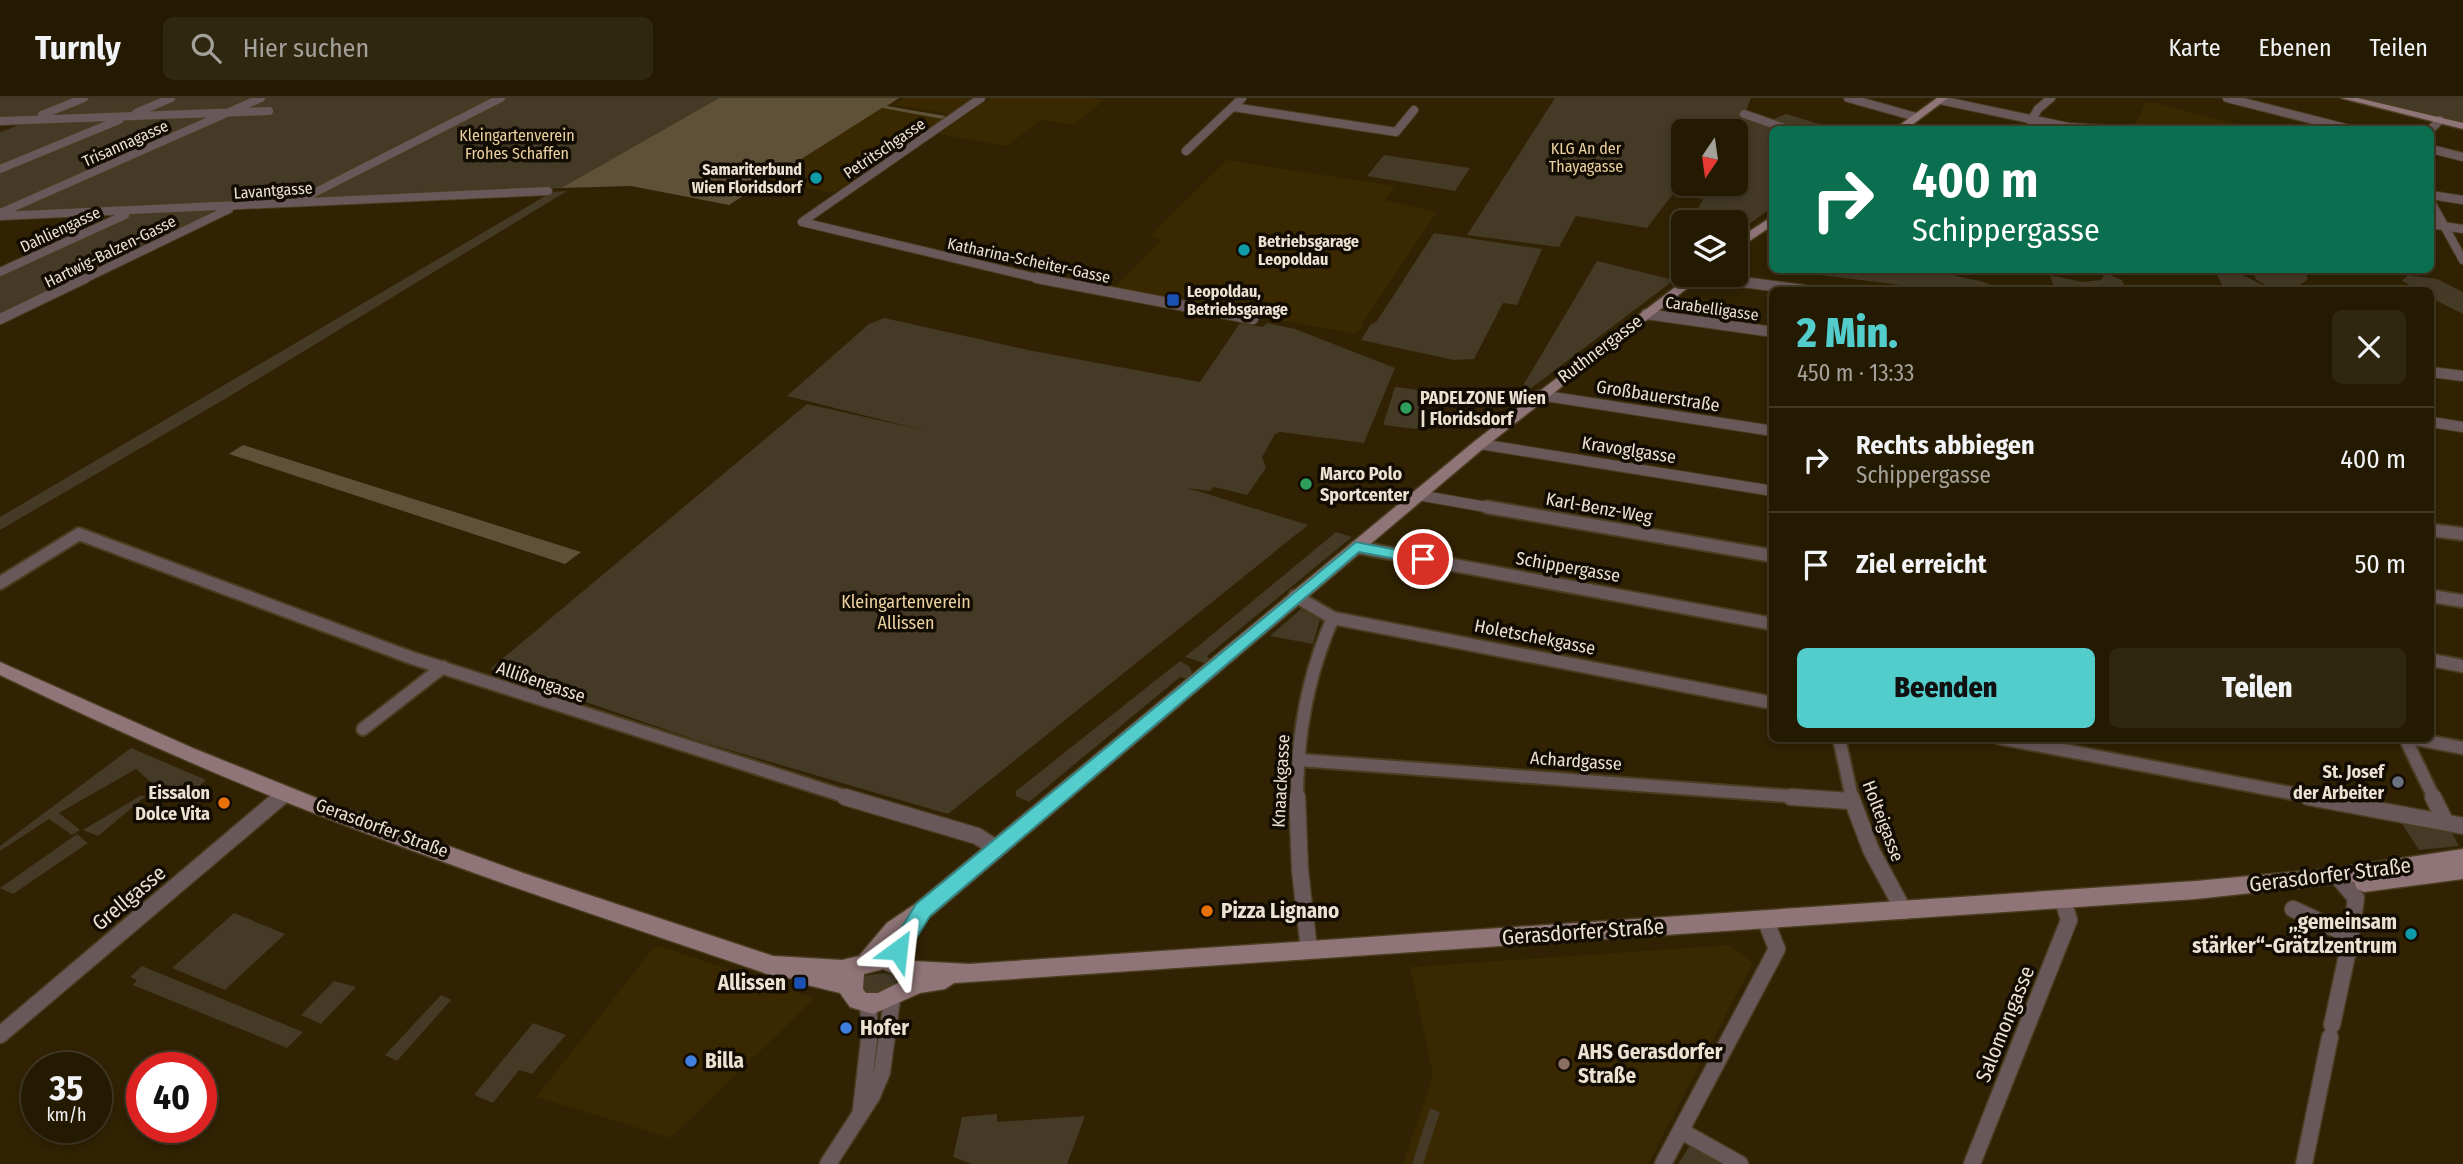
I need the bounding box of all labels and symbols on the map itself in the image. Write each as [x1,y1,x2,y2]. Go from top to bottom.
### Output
street label: Petritschgasse [840,114,929,183]
street label: Trisannagasse [79,116,171,171]
north arrow [1671,119,1748,196]
park label: Kleingartenverein Frohes Schaffen [459,126,575,163]
park label: KLG An der Thayagasse [1549,139,1623,176]
place label: Samariterbund Wien Floridsdorf [692,160,804,197]
marker: Samariterbund Wien Floridsdorf [808,170,824,186]
street label: Lavantgasse [233,178,313,203]
street label: Dahliengasse [17,203,103,256]
street label: Hartwig-Balzen-Gasse [41,211,179,291]
place label: Betriebsgarage Leopoldau [1258,232,1359,269]
street label: Katharina-Scheiter-Gasse [946,234,1112,287]
marker: Betriebsgarage Leopoldau [1236,242,1252,258]
place label: Leopoldau, Betriebsgarage [1187,282,1288,319]
marker: Leopoldau, Betriebsgarage [1165,292,1181,308]
street label: Carabelligasse [1664,293,1760,324]
street label: Ruthnergasse [1553,310,1647,388]
street label: Großbauerstraße [1595,375,1721,417]
place label: PADELZONE Wien | Floridsdorf [1420,387,1546,430]
marker: PADELZONE Wien | Floridsdorf [1398,400,1414,416]
street label: Kravoglgasse [1580,432,1678,468]
place label: Marco Polo Sportcenter [1320,463,1410,506]
marker: Marco Polo Sportcenter [1298,476,1314,492]
street label: Karl-Benz-Weg [1544,488,1655,528]
pin [1393,529,1453,589]
street label: Schippergasse [1514,547,1622,587]
park label: Kleingartenverein Allissen [841,591,971,634]
street label: Holetschekgasse [1473,614,1597,660]
street label: Allißengasse [494,657,588,707]
street label: Knaackgasse [1268,734,1294,828]
street label: Achardgasse [1529,747,1623,775]
place label: St. Josef der Arbeiter [2293,761,2386,804]
marker: St. Josef der Arbeiter [2390,774,2406,790]
street label: Holteigasse [1857,777,1909,865]
place label: Eissalon Dolce Vita [135,782,210,825]
street label: Gerasdorfer Straße [313,794,451,862]
marker: Eissalon Dolce Vita [216,795,232,811]
street label: Gerasdorfer Straße [2248,852,2412,898]
street label: Grellgasse [87,860,171,936]
place label: Pizza Lignano [1221,898,1339,924]
marker: Pizza Lignano [1199,903,1215,919]
place label: „gemeinsam stärker“-Grätzlzentrum [2192,909,2397,959]
position arrow [861,913,935,987]
street label: Gerasdorfer Straße [1501,913,1665,951]
marker: „gemeinsam stärker“-Grätzlzentrum [2403,926,2419,942]
street label: Salomongasse [1970,962,2040,1086]
place label: Allissen [717,970,786,996]
marker: Allissen [792,975,808,991]
place label: Hofer [860,1015,909,1041]
marker: Hofer [838,1020,854,1036]
place label: AHS Gerasdorfer Straße [1577,1039,1723,1089]
place label: Billa [705,1048,744,1074]
speed limit sign: 40 [126,1052,217,1143]
marker: Billa [683,1053,699,1069]
marker: AHS Gerasdorfer Straße [1556,1056,1572,1072]

